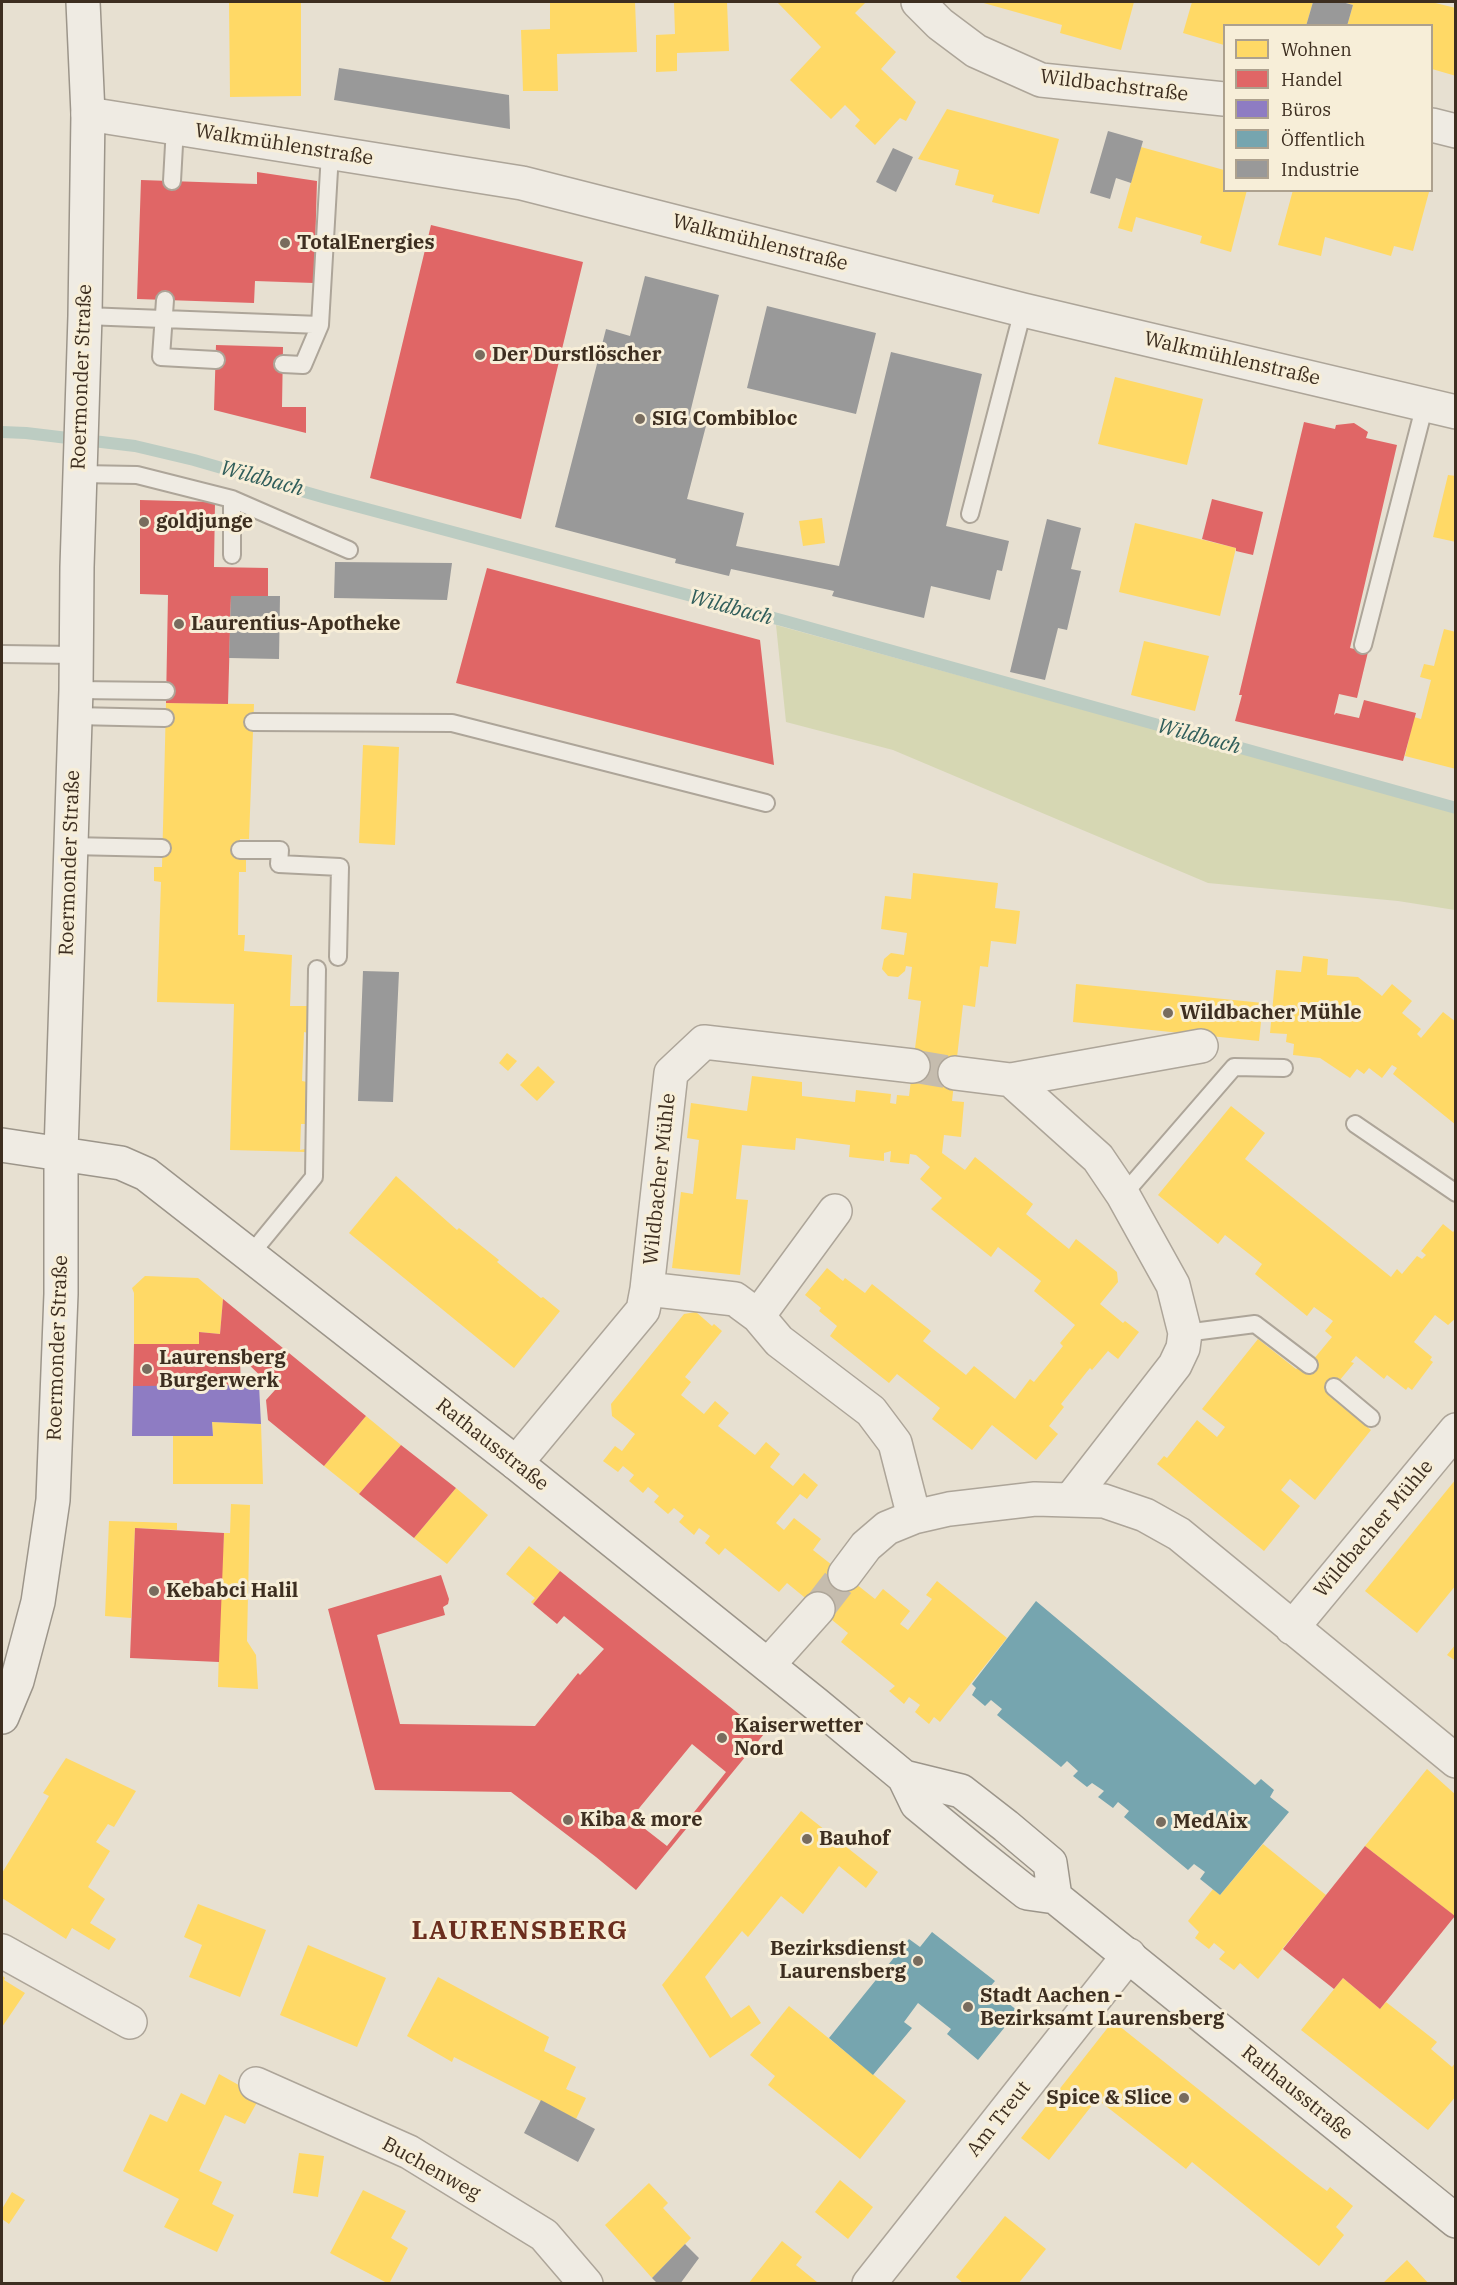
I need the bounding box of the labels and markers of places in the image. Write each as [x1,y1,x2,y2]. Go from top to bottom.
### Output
place label: TotalEnergies [297,231,435,255]
marker: TotalEnergies [278,236,292,250]
place label: Der Durstlöscher [492,343,662,367]
marker: Der Durstlöscher [473,348,487,362]
place label: SIG Combibloc [652,407,797,431]
marker: SIG Combibloc [633,412,647,426]
place label: goldjunge [156,510,253,534]
marker: goldjunge [137,515,151,529]
place label: Laurentius-Apotheke [191,612,400,636]
marker: Laurentius-Apotheke [172,617,186,631]
place label: Wildbacher Mühle [1180,1001,1361,1025]
marker: Wildbacher Mühle [1161,1006,1175,1020]
place label: Laurensberg Burgerwerk [159,1346,286,1393]
marker: Laurensberg Burgerwerk [140,1362,154,1376]
place label: Kebabci Halil [166,1579,298,1603]
marker: Kebabci Halil [147,1584,161,1598]
place label: Kaiserwetter Nord [734,1714,863,1761]
marker: Kaiserwetter Nord [715,1731,729,1745]
place label: Kiba & more [580,1808,703,1832]
place label: MedAix [1173,1810,1248,1834]
marker: Kiba & more [561,1813,575,1827]
marker: MedAix [1154,1815,1168,1829]
place label: Bauhof [819,1827,890,1851]
marker: Bauhof [800,1832,814,1846]
place label: Bezirksdienst Laurensberg [770,1937,906,1984]
marker: Bezirksdienst Laurensberg [911,1954,925,1968]
place label: Stadt Aachen - Bezirksamt Laurensberg [980,1984,1224,2031]
marker: Stadt Aachen - Bezirksamt Laurensberg [961,2000,975,2014]
place label: Spice & Slice [1046,2086,1172,2110]
marker: Spice & Slice [1177,2091,1191,2105]

